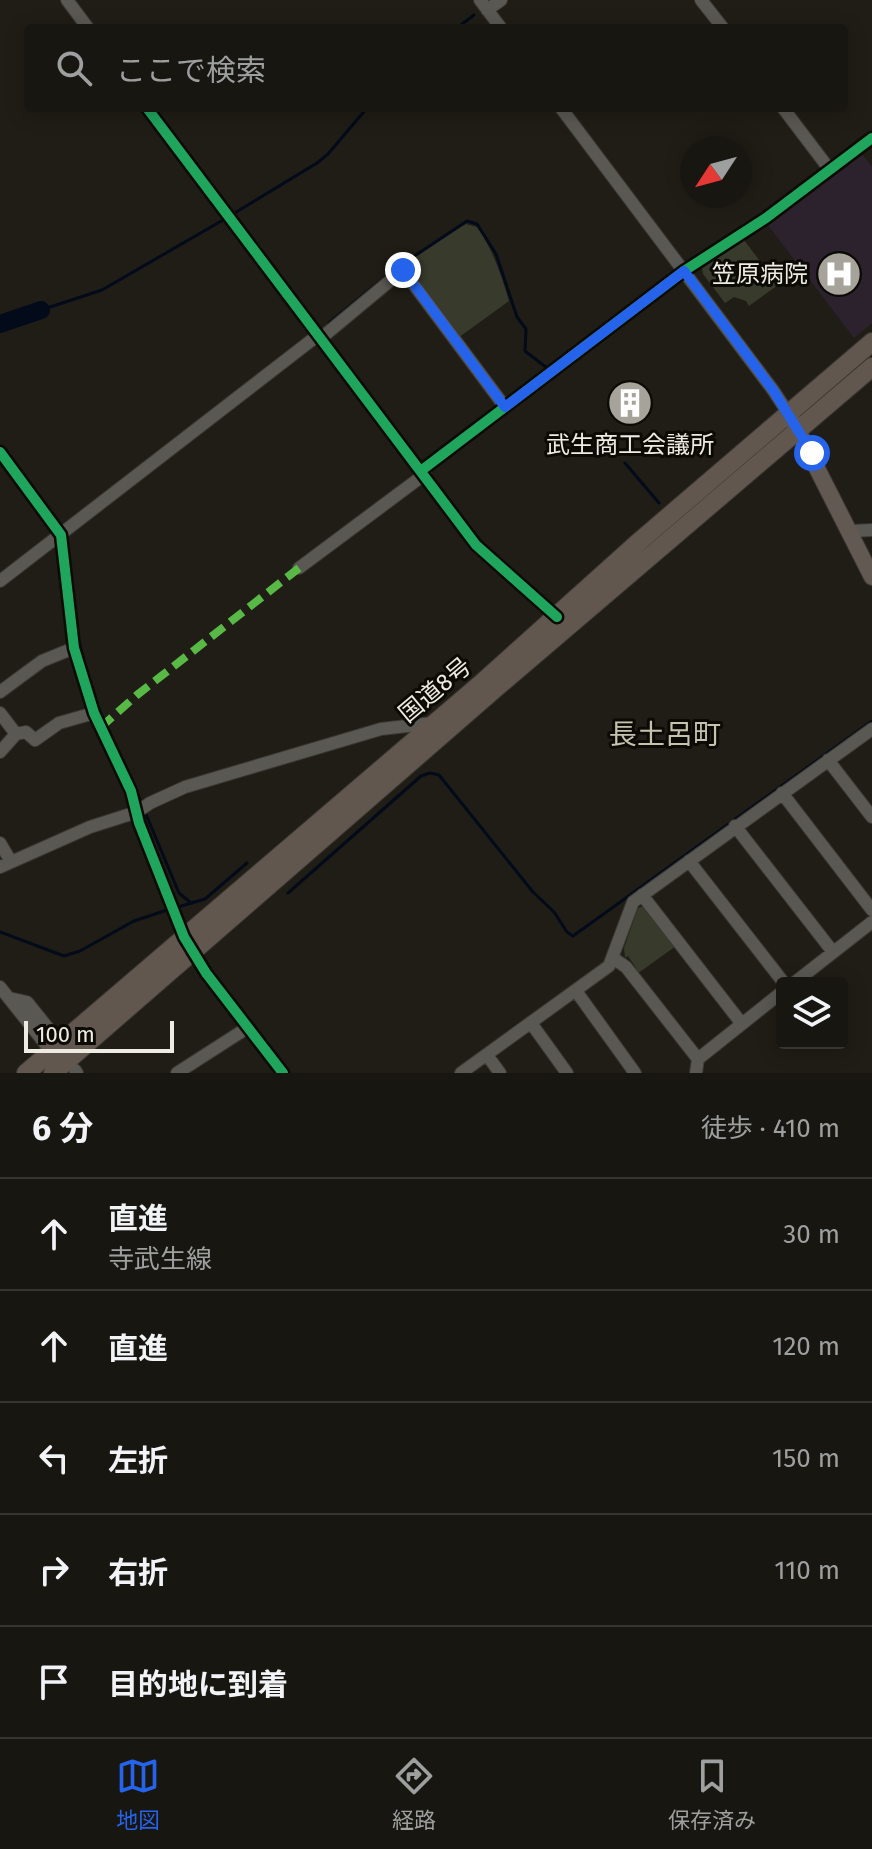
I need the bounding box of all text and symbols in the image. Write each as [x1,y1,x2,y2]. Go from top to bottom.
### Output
search box [24,24,848,112]
icon: search [52,46,96,90]
text: ここで検索 [116,53,266,89]
north arrow [680,136,752,208]
hospital icon: 笠原病院 [815,250,863,298]
route end [385,252,421,288]
place label: 笠原病院 [712,260,808,288]
building icon: 武生商工会議所 [606,379,654,427]
place label: 武生商工会議所 [546,431,714,459]
route start [794,435,830,471]
street label: 国道8号 [393,652,477,728]
district label: 長土呂町 [609,718,721,751]
map controls [776,977,848,1049]
button: layers [776,977,848,1049]
scale bar [24,1017,174,1053]
text: 100 m [36,1021,95,1048]
text: 6 分 [32,1108,93,1149]
text: 徒歩 · 410 m [701,1113,840,1144]
text: 直進 [108,1201,168,1237]
icon: ahead [32,1212,76,1256]
text: 30 m [783,1219,840,1250]
text: 寺武生線 [108,1244,212,1275]
icon: ahead [32,1324,76,1368]
text: 直進 [108,1331,168,1367]
text: 120 m [772,1331,840,1362]
icon: left [32,1436,76,1480]
text: 左折 [108,1443,168,1479]
text: 150 m [772,1443,840,1474]
icon: right [32,1548,76,1592]
text: 右折 [108,1555,168,1591]
text: 110 m [774,1555,840,1586]
icon: arrive [32,1660,76,1704]
text: 目的地に到着 [108,1667,288,1703]
tab: 地図 [116,1754,160,1834]
tab: 経路 [392,1754,436,1834]
tab: 保存済み [668,1754,756,1834]

